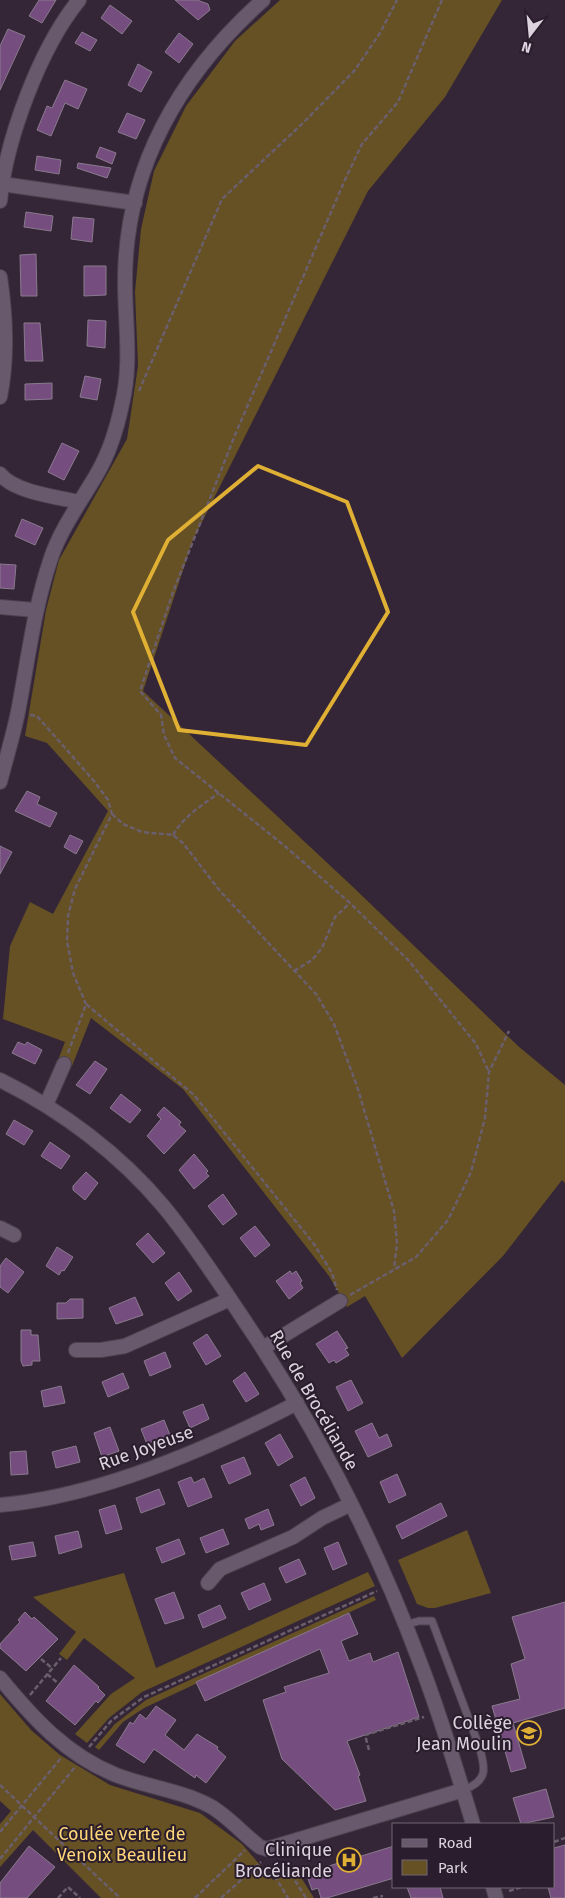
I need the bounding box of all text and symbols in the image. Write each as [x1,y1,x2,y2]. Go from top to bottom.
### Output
north arrow [505,10,555,60]
text: N [520,38,533,56]
street label: Rue de Brocéliande [265,1326,363,1474]
street label: Rue Joyeuse [96,1421,196,1475]
place label: Collège Jean Moulin [416,1712,512,1755]
school or university icon: Collège Jean Moulin [516,1720,542,1746]
park label: Coulée verte de Venoix Beaulieu [57,1823,187,1866]
legend [392,1823,555,1888]
text: Road [438,1834,473,1852]
place label: Clinique Brocéliande [235,1839,332,1882]
hospital icon: Clinique Brocéliande [336,1847,362,1873]
text: Park [438,1859,468,1877]

